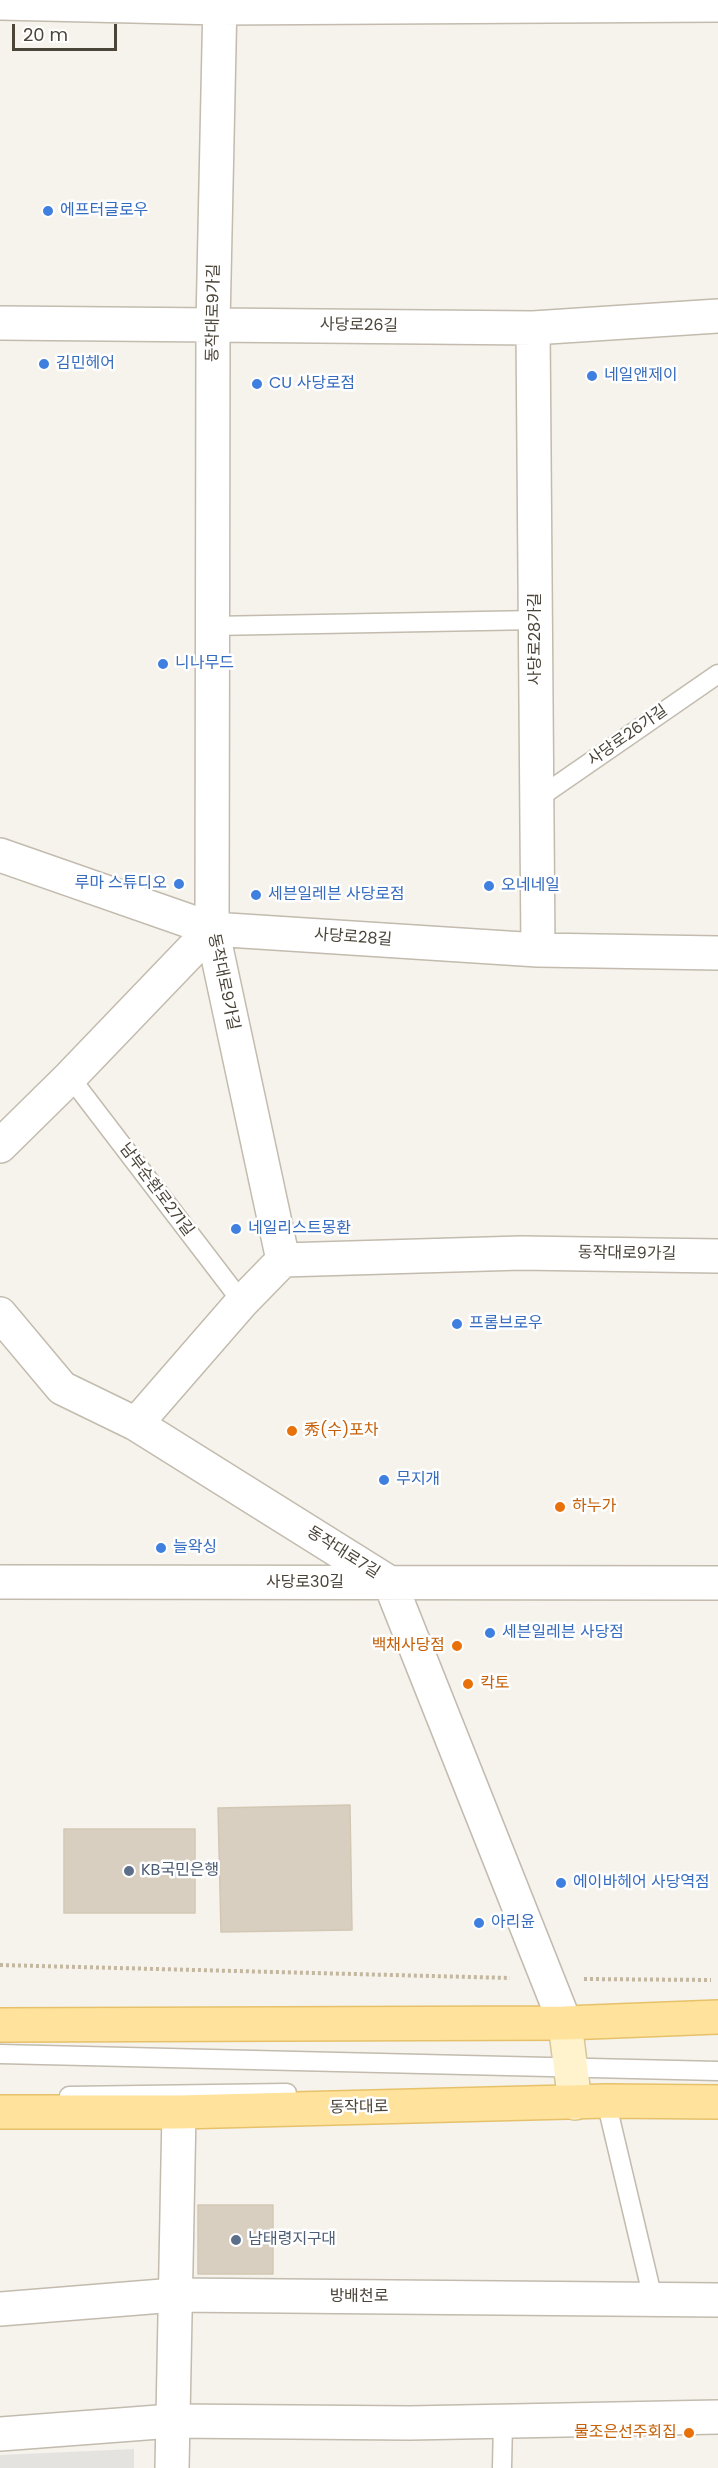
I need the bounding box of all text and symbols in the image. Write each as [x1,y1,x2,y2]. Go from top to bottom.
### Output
scale bar [15,12,120,50]
text: 20 m [23,22,68,47]
place label: 에프터글로우 [60,201,148,221]
marker: 에프터글로우 [41,204,55,218]
street label: 동작대로9가길 [204,264,224,362]
street label: 사당로26길 [320,316,398,336]
place label: 김민헤어 [56,354,115,374]
marker: 김민헤어 [37,357,51,371]
place label: 네일앤제이 [604,366,678,386]
marker: 네일앤제이 [585,369,599,383]
place label: CU 사당로점 [269,374,355,394]
marker: CU 사당로점 [250,377,264,391]
street label: 사당로28가길 [526,593,546,685]
place label: 니나무드 [175,654,234,674]
marker: 니나무드 [156,657,170,671]
street label: 사당로26가길 [584,701,672,771]
place label: 루마 스튜디오 [74,874,167,894]
place label: 오네네일 [501,876,560,896]
marker: 루마 스튜디오 [172,877,186,891]
marker: 오네네일 [482,879,496,893]
place label: 세븐일레븐 사당로점 [268,885,405,905]
marker: 세븐일레븐 사당로점 [249,888,263,902]
street label: 사당로28길 [313,926,393,950]
street label: 동작대로9가길 [203,932,243,1032]
street label: 남부순환로271길 [115,1140,197,1240]
place label: 네일리스트몽환 [248,1219,351,1239]
marker: 네일리스트몽환 [229,1222,243,1236]
street label: 동작대로9가길 [578,1244,676,1264]
place label: 프롬브로우 [469,1314,543,1334]
marker: 프롬브로우 [450,1317,464,1331]
place label: 秀(수)포차 [304,1421,379,1441]
marker: 秀(수)포차 [285,1424,299,1438]
place label: 무지개 [396,1470,440,1490]
marker: 무지개 [377,1473,391,1487]
place label: 하누가 [572,1497,616,1517]
marker: 하누가 [553,1500,567,1514]
street label: 동작대로7길 [303,1523,383,1583]
place label: 늘왁싱 [173,1538,217,1558]
marker: 늘왁싱 [154,1541,168,1555]
street label: 사당로30길 [266,1573,344,1593]
place label: 세븐일레븐 사당점 [502,1623,624,1643]
marker: 세븐일레븐 사당점 [483,1626,497,1640]
place label: 백채사당점 [371,1636,445,1656]
marker: 백채사당점 [450,1639,464,1653]
place label: 칵토 [480,1674,509,1694]
marker: 칵토 [461,1677,475,1691]
place label: KB국민은행 [141,1861,219,1881]
marker: KB국민은행 [122,1864,136,1878]
place label: 에이바헤어 사당역점 [573,1873,710,1893]
marker: 에이바헤어 사당역점 [554,1876,568,1890]
place label: 아리윤 [491,1913,535,1933]
marker: 아리윤 [472,1916,486,1930]
street label: 동작대로 [329,2098,389,2118]
place label: 남태령지구대 [248,2230,336,2250]
marker: 남태령지구대 [229,2233,243,2247]
street label: 방배천로 [330,2287,388,2307]
place label: 물조은선주회집 [574,2423,677,2443]
marker: 물조은선주회집 [682,2426,696,2440]

